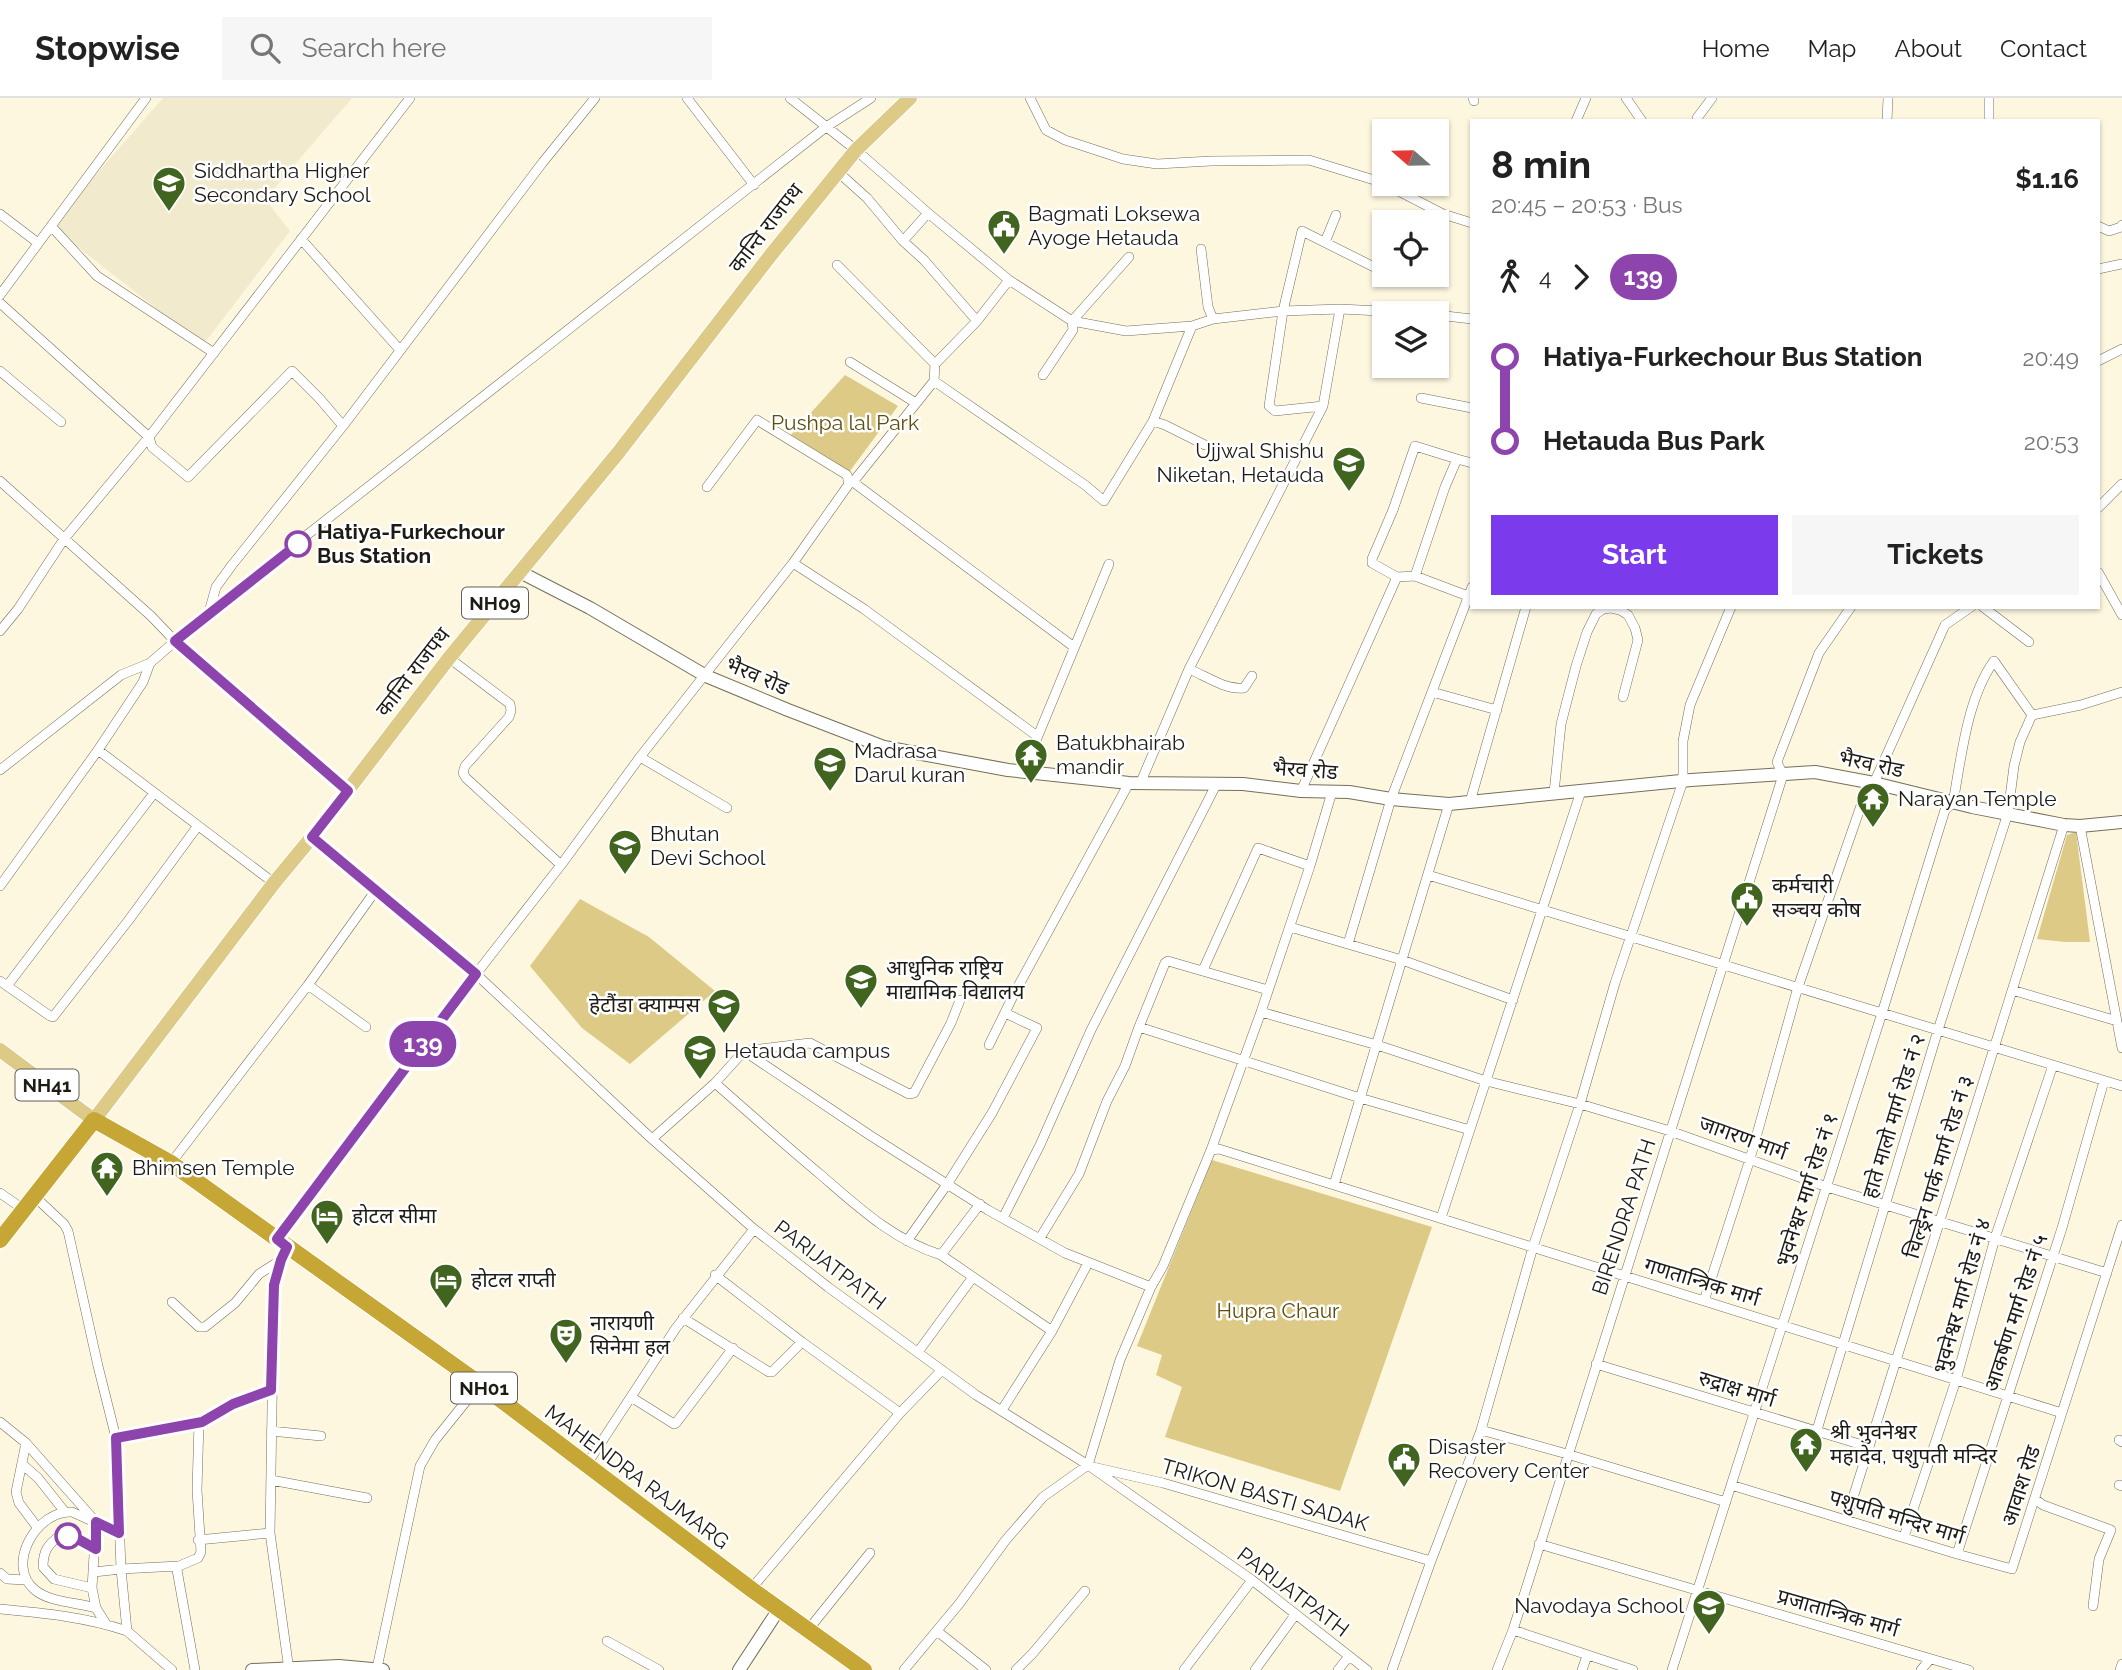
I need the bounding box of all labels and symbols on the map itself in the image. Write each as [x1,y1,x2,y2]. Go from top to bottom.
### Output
north arrow [1372,119,1449,196]
place label: Siddhartha Higher Secondary School [194,158,371,207]
school or university icon: Siddhartha Higher Secondary School [150,164,188,213]
street label: कान्ति राजपथ [723,178,808,277]
place label: Bagmati Loksewa Ayoge Hetauda [1028,201,1200,250]
public building icon: Bagmati Loksewa Ayoge Hetauda [985,207,1023,256]
park label: Pushpa lal Park [771,410,919,435]
place label: Ujjwal Shishu Niketan, Hetauda [1157,438,1324,487]
school or university icon: Ujjwal Shishu Niketan, Hetauda [1330,444,1368,493]
place label: Hatiya-Furkechour Bus Station [317,519,505,568]
marker: Hatiya-Furkechour Bus Station [285,531,311,557]
road number: NH09 [462,588,528,618]
street label: कान्ति राजपथ [370,622,455,721]
street label: भैरव रोड [722,651,793,700]
place label: Batukbhairab mandir [1056,730,1185,779]
temple icon: Batukbhairab mandir [1012,736,1050,785]
place label: Madrasa Darul kuran [854,738,965,787]
school or university icon: Madrasa Darul kuran [811,744,849,793]
street label: भैरव रोड [1836,744,1907,783]
street label: भैरव रोड [1271,755,1339,784]
temple icon: Narayan Temple [1854,780,1892,829]
place label: Narayan Temple [1898,786,2057,811]
place label: Bhutan Devi School [650,821,766,870]
school or university icon: Bhutan Devi School [606,827,644,876]
place label: कर्मचारी सञ्चय कोष [1772,873,1862,922]
public building icon: कर्मचारी सञ्चय कोष [1728,879,1766,928]
place label: आधुनिक राष्ट्रिय माद्यामिक विद्यालय [886,955,1025,1004]
school or university icon: आधुनिक राष्ट्रिय माद्यामिक विद्यालय [842,961,880,1010]
school or university icon: हेटौंडा क्याम्पस [705,986,743,1035]
place label: हेटौंडा क्याम्पस [589,992,701,1017]
line badge: 139 [383,1021,463,1067]
street label: हाते मालो मार्ग रोड नं २ [1857,1031,1930,1201]
school or university icon: Hetauda campus [681,1032,719,1081]
place label: Hetauda campus [724,1038,890,1063]
road number: NH41 [16,1070,78,1100]
street label: चिल्ड्रेन पार्क मार्ग रोड नं ३ [1899,1072,1978,1261]
street label: जागरण मार्ग [1696,1110,1792,1165]
street label: भुवनेश्वर मार्ग रोड नं १ [1770,1110,1844,1270]
street label: BIRENDRA PATH [1587,1136,1661,1298]
temple icon: Bhimsen Temple [88,1149,126,1198]
place label: Bhimsen Temple [132,1155,295,1180]
hotel icon: होटल सीमा [308,1197,346,1246]
place label: होटल सीमा [352,1203,437,1228]
street label: PARIJATPATH [769,1214,891,1315]
street label: भुवनेश्वर मार्ग रोड नं ४ [1927,1215,1997,1377]
street label: आकर्षण मार्ग रोड नं ५ [1978,1231,2053,1395]
street label: गणतान्त्रिक मार्ग [1641,1252,1764,1311]
hotel icon: होटल राप्ती [427,1261,465,1310]
place label: होटल राप्ती [471,1267,556,1292]
park label: Hupra Chaur [1217,1298,1340,1323]
place label: नारायणी सिनेमा हल [590,1310,671,1359]
theatre icon: नारायणी सिनेमा हल [547,1316,585,1365]
street label: रुद्राक्ष मार्ग [1696,1365,1780,1412]
road number: NH01 [451,1372,517,1404]
street label: MAHENDRA RAJMARG [540,1399,734,1554]
place label: श्री भुवनेश्वर महादेव, पशुपती मन्दिर [1830,1419,1998,1469]
temple icon: श्री भुवनेश्वर महादेव, पशुपती मन्दिर [1787,1425,1825,1474]
place label: Disaster Recovery Center [1428,1434,1590,1483]
public building icon: Disaster Recovery Center [1385,1440,1423,1489]
street label: आवाश रोड [1996,1442,2046,1529]
street label: TRIKON BASTI SADAK [1159,1453,1372,1536]
street label: पशुपति मन्दिर मार्ग [1826,1484,1969,1550]
unlabelled marker [55,1523,81,1549]
street label: PARIJATPATH [1232,1541,1354,1642]
street label: प्रजातान्त्रिक मार्ग [1774,1583,1903,1642]
school or university icon: Navodaya School [1690,1587,1728,1636]
place label: Navodaya School [1514,1593,1684,1618]

